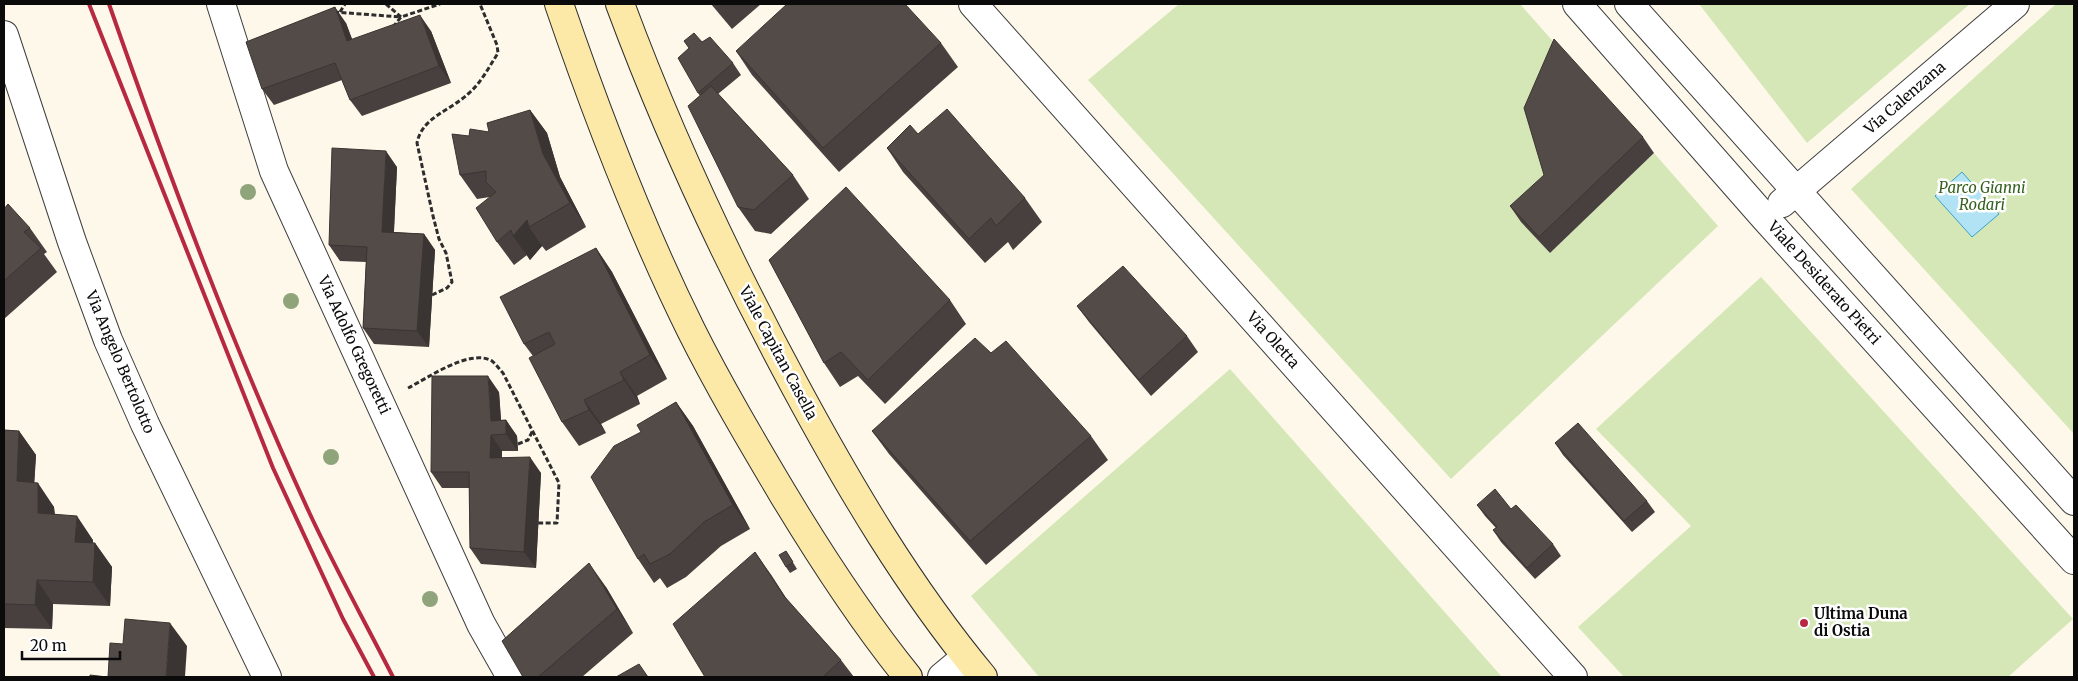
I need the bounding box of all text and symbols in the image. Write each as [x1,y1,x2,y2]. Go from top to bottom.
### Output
street label: Via Calenzana [1859,57,1949,139]
park label: Parco Gianni Rodari [1939,178,2025,214]
street label: Viale Desiderato Pietri [1763,216,1885,348]
street label: Via Adolfo Gregoretti [314,272,395,417]
street label: Viale Capitan Casella [735,282,822,423]
street label: Via Angelo Bertolotto [81,287,159,436]
street label: Via Oletta [1242,307,1304,372]
place label: Ultima Duna di Ostia [1814,604,1908,640]
marker: Ultima Duna di Ostia [1798,617,1810,629]
scale bar [22,628,120,660]
text: 20 m [30,636,67,655]

